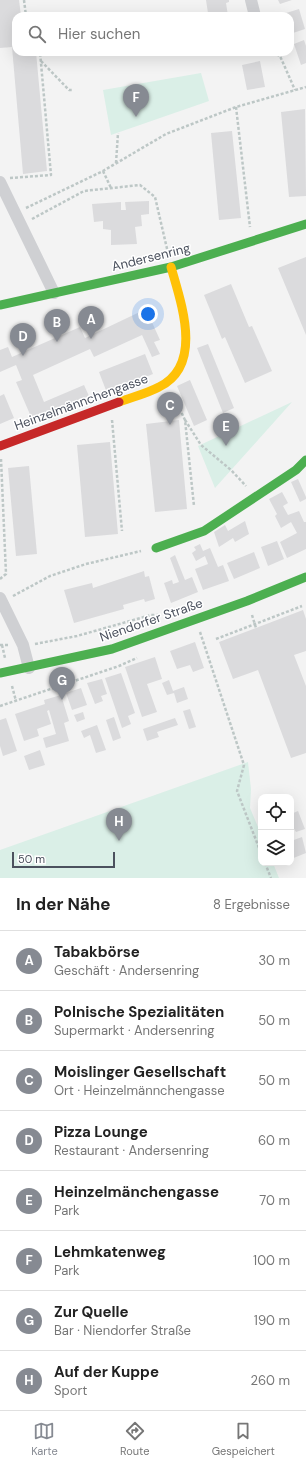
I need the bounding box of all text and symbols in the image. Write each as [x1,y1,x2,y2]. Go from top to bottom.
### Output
search box [12,12,294,56]
icon: search [26,23,48,45]
text: Hier suchen [58,24,140,44]
pin: F [123,84,149,117]
street label: Andersenring [110,239,192,275]
your location [138,304,158,324]
pin: A [78,306,104,339]
pin: B [44,309,70,342]
pin: D [10,323,36,356]
street label: Heinzelmännchengasse [12,370,150,434]
pin: C [157,392,183,425]
pin: E [213,413,239,446]
street label: Niendorfer Straße [97,594,205,646]
pin: G [49,667,75,700]
map controls [258,794,294,866]
button: locate [258,794,294,830]
pin: H [106,808,132,841]
button: layers [258,830,294,866]
scale bar [12,850,115,869]
text: 50 m [18,852,45,866]
text: In der Nähe [16,893,111,915]
text: 8 Ergebnisse [213,896,290,913]
text: Tabakbörse [54,942,140,962]
text: A [24,952,34,969]
text: 30 m [258,952,290,969]
text: Geschäft · Andersenring [54,962,199,979]
text: Polnische Spezialitäten [54,1002,224,1022]
text: B [25,1012,33,1029]
text: 50 m [258,1012,290,1029]
text: Supermarkt · Andersenring [54,1022,214,1039]
text: Moislinger Gesellschaft [54,1062,226,1082]
text: C [24,1072,34,1089]
text: 50 m [258,1072,290,1089]
text: Ort · Heinzelmännchengasse [54,1082,225,1099]
text: Pizza Lounge [54,1122,148,1142]
text: D [24,1132,34,1149]
text: 60 m [258,1132,290,1149]
text: Restaurant · Andersenring [54,1142,209,1159]
text: Heinzelmänchengasse [54,1182,219,1202]
text: E [25,1192,33,1209]
text: 70 m [259,1192,290,1209]
text: Park [54,1202,80,1219]
text: Lehmkatenweg [54,1242,166,1262]
text: F [25,1252,33,1269]
text: 100 m [253,1252,290,1269]
text: Park [54,1262,80,1279]
text: Zur Quelle [54,1302,129,1322]
text: G [24,1312,34,1329]
text: 190 m [254,1312,290,1329]
text: Bar · Niendorfer Straße [54,1322,191,1339]
text: Auf der Kuppe [54,1362,159,1382]
text: H [24,1372,34,1389]
text: 260 m [250,1372,290,1389]
text: Sport [54,1382,87,1399]
tab: Karte [31,1420,58,1458]
tab: Route [120,1420,149,1458]
tab: Gespeichert [212,1420,275,1458]

